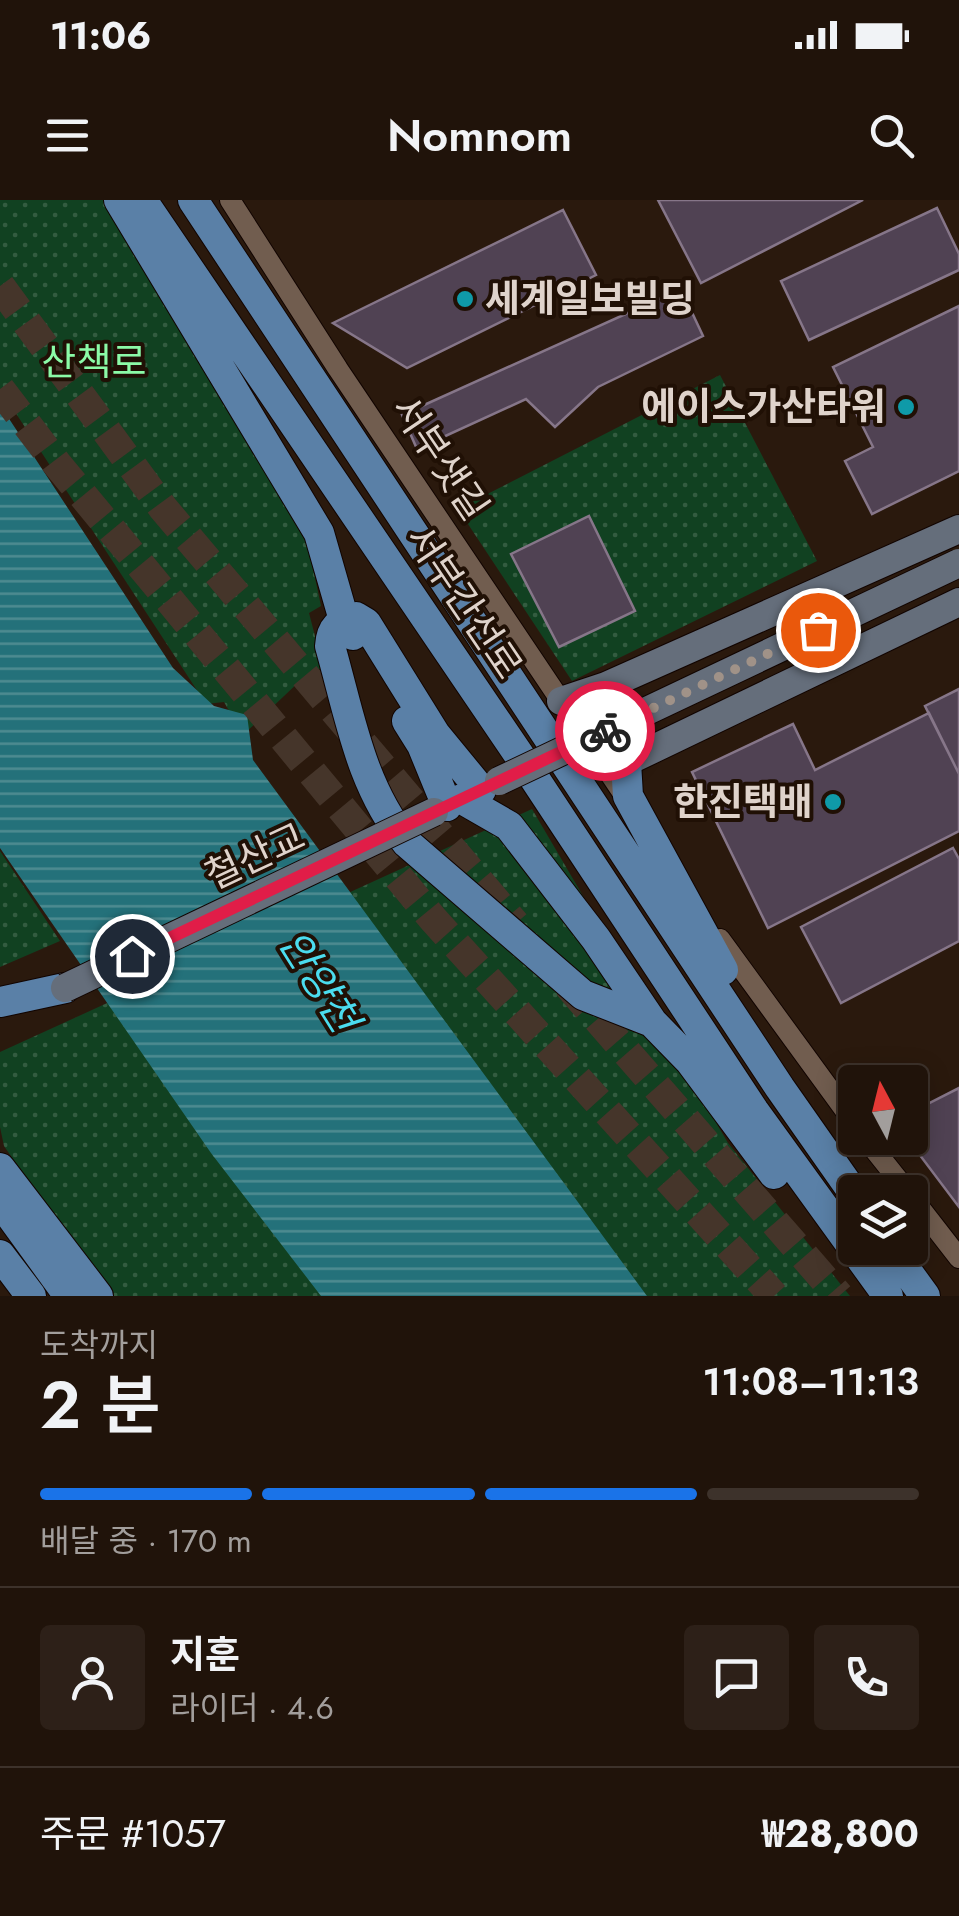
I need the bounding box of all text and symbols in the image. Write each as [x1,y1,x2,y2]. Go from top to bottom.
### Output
text: 11:06 [50,8,152,63]
text: Nomnom [387,103,572,168]
icon: menu [40,108,95,163]
icon: search [864,108,919,163]
place label: 세계일보빌딩 [485,271,695,326]
marker: 세계일보빌딩 [454,288,476,310]
park label: 산책로 [42,334,146,389]
place label: 에이스가산타워 [641,379,886,434]
street label: 서부샛길 [379,384,502,531]
marker: 에이스가산타워 [895,396,917,418]
street label: 서부간선로 [393,514,536,690]
pin [776,588,861,673]
icon: bag [791,603,846,658]
courier [555,681,655,781]
icon: bike [578,704,633,759]
place label: 한진택배 [673,774,813,829]
marker: 한진택배 [822,791,844,813]
street label: 철산교 [196,808,314,903]
pin [90,914,175,999]
water label: 안양천 [265,919,375,1047]
icon: home [105,929,160,984]
north arrow [838,1065,928,1155]
map controls [838,1065,928,1265]
button: layers [838,1175,928,1265]
text: 도착까지 [40,1322,158,1368]
text: 11:08–11:13 [703,1354,919,1409]
text: 2 분 [40,1358,160,1452]
text: 배달 중 · 170 m [40,1518,252,1564]
button: person [40,1625,145,1730]
button: chat [684,1625,789,1730]
button: phone [814,1625,919,1730]
text: 지훈 [170,1627,240,1682]
text: 라이더 · 4.6 [170,1685,334,1731]
text: 주문 #1057 [40,1806,226,1861]
text: ₩28,800 [762,1806,919,1861]

